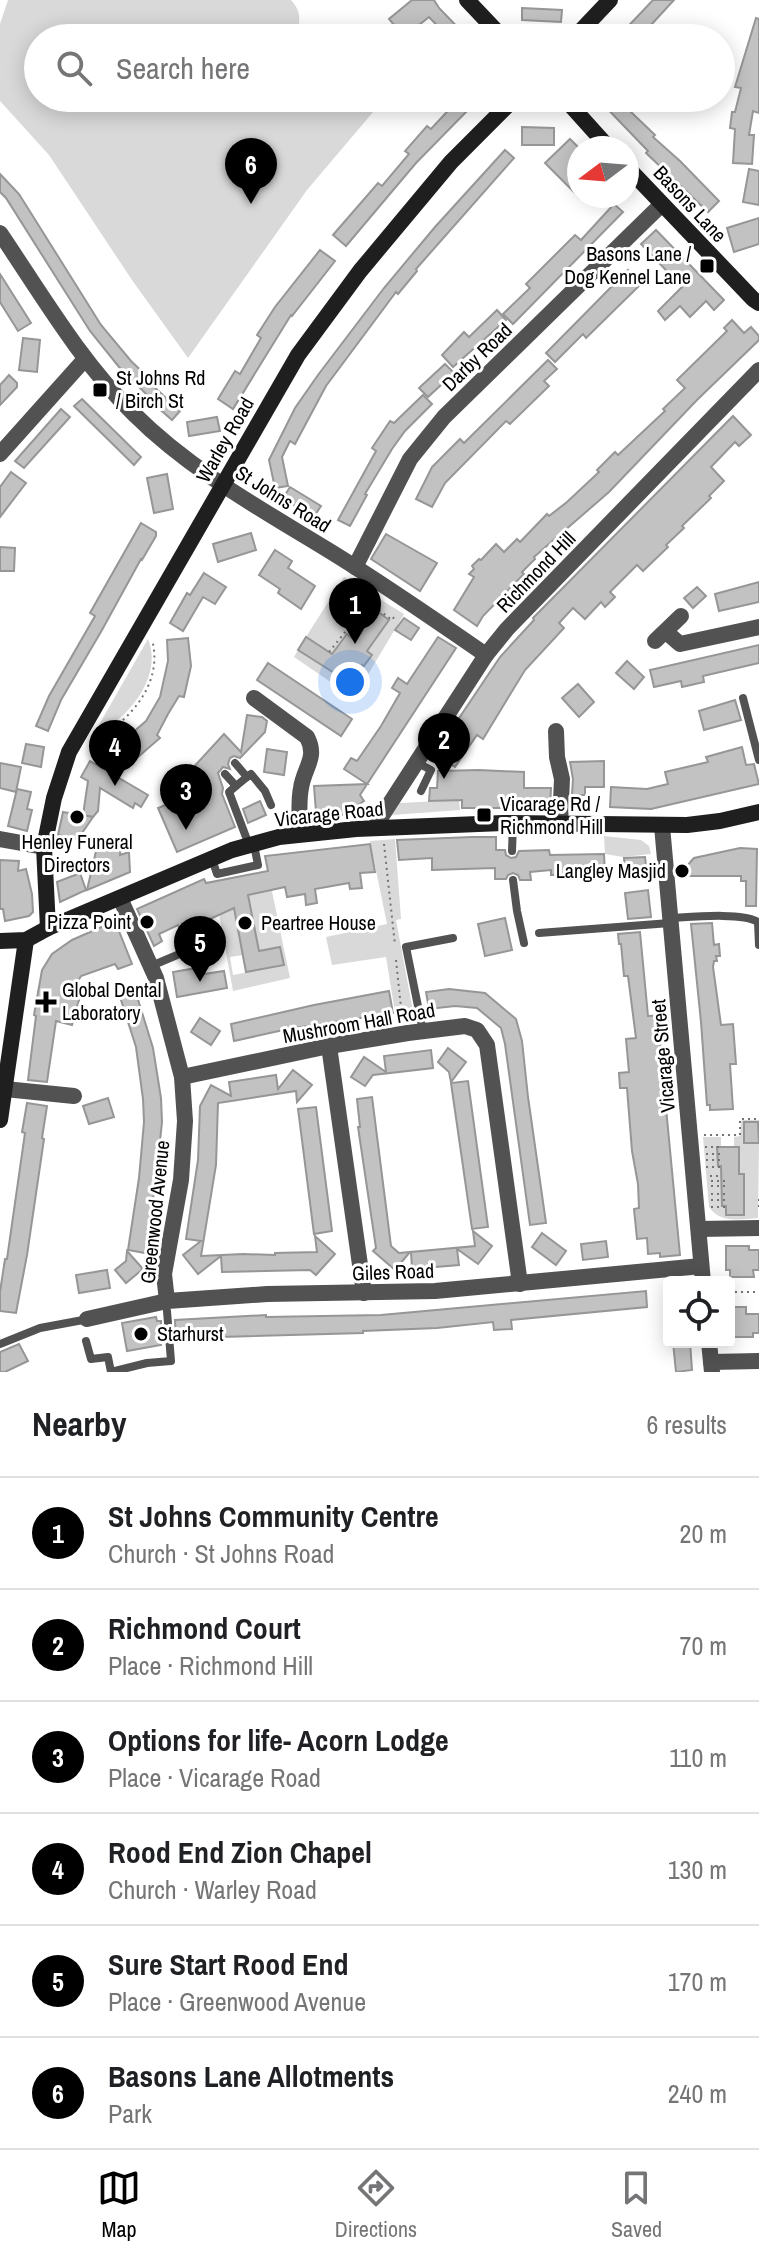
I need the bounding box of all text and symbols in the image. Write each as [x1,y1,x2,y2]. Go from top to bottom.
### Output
search box [24,24,735,112]
icon: search [52,46,96,90]
text: Search here [116,48,250,88]
north arrow [567,136,639,208]
pin: 6 [225,138,277,204]
street label: Basons Lane [648,159,733,248]
place label: Basons Lane / Dog Kennel Lane [564,240,691,290]
marker: Basons Lane / Dog Kennel Lane [698,257,716,275]
street label: Darby Road [436,317,518,397]
place label: St Johns Rd / Birch St [116,364,205,414]
marker: St Johns Rd / Birch St [91,381,109,399]
street label: Warley Road [189,392,260,487]
street label: St Johns Road [230,459,336,539]
street label: Richmond Hill [490,525,581,618]
pin: 1 [329,578,381,644]
your location [330,662,370,702]
pin: 2 [418,713,470,779]
pin: 4 [89,720,141,786]
pin: 3 [160,764,212,830]
place label: Vicarage Rd / Richmond Hill [500,790,603,840]
street label: Vicarage Road [273,794,385,833]
marker: Vicarage Rd / Richmond Hill [475,806,493,824]
marker: Henley Funeral Directors [68,808,86,826]
place label: Henley Funeral Directors [21,828,133,878]
place label: Langley Masjid [556,857,666,884]
marker: Langley Masjid [673,862,691,880]
place label: Pizza Point [47,908,131,935]
place label: Peartree House [261,909,376,936]
marker: Pizza Point [138,913,156,931]
marker: Peartree House [236,914,254,932]
pin: 5 [174,916,226,982]
place label: Global Dental Laboratory [62,976,161,1026]
marker: Global Dental Laboratory [37,993,55,1011]
street label: Mushroom Hall Road [281,996,437,1049]
street label: Vicarage Street [644,998,681,1114]
street label: Greenwood Avenue [134,1139,175,1285]
street label: Giles Road [352,1257,434,1286]
map controls [663,1276,735,1348]
button: locate [663,1276,735,1348]
place label: Starhurst [157,1320,224,1347]
marker: Starhurst [132,1325,150,1343]
text: Nearby [32,1401,127,1447]
text: 6 results [646,1407,727,1442]
text: St Johns Community Centre [108,1496,439,1536]
text: 1 [52,1516,64,1551]
text: 20 m [680,1516,727,1551]
text: Church · St Johns Road [108,1536,334,1571]
text: Richmond Court [108,1608,301,1648]
text: 2 [52,1628,64,1663]
text: 70 m [680,1628,727,1663]
text: Place · Richmond Hill [108,1648,313,1683]
text: Options for life- Acorn Lodge [108,1720,449,1760]
text: 3 [52,1740,64,1775]
text: 110 m [669,1740,727,1775]
text: Place · Vicarage Road [108,1760,321,1795]
text: Rood End Zion Chapel [108,1832,372,1872]
text: 4 [52,1852,64,1887]
text: 130 m [668,1852,727,1887]
text: Church · Warley Road [108,1872,317,1907]
text: Sure Start Rood End [108,1944,349,1984]
text: 5 [52,1964,64,1999]
text: 170 m [668,1964,727,1999]
text: Place · Greenwood Avenue [108,1984,366,2019]
text: Basons Lane Allotments [108,2056,394,2096]
text: 6 [52,2076,64,2111]
text: 240 m [668,2076,727,2111]
text: Park [108,2096,152,2131]
tab: Map [97,2166,141,2244]
tab: Directions [335,2166,417,2244]
tab: Saved [611,2166,662,2244]

